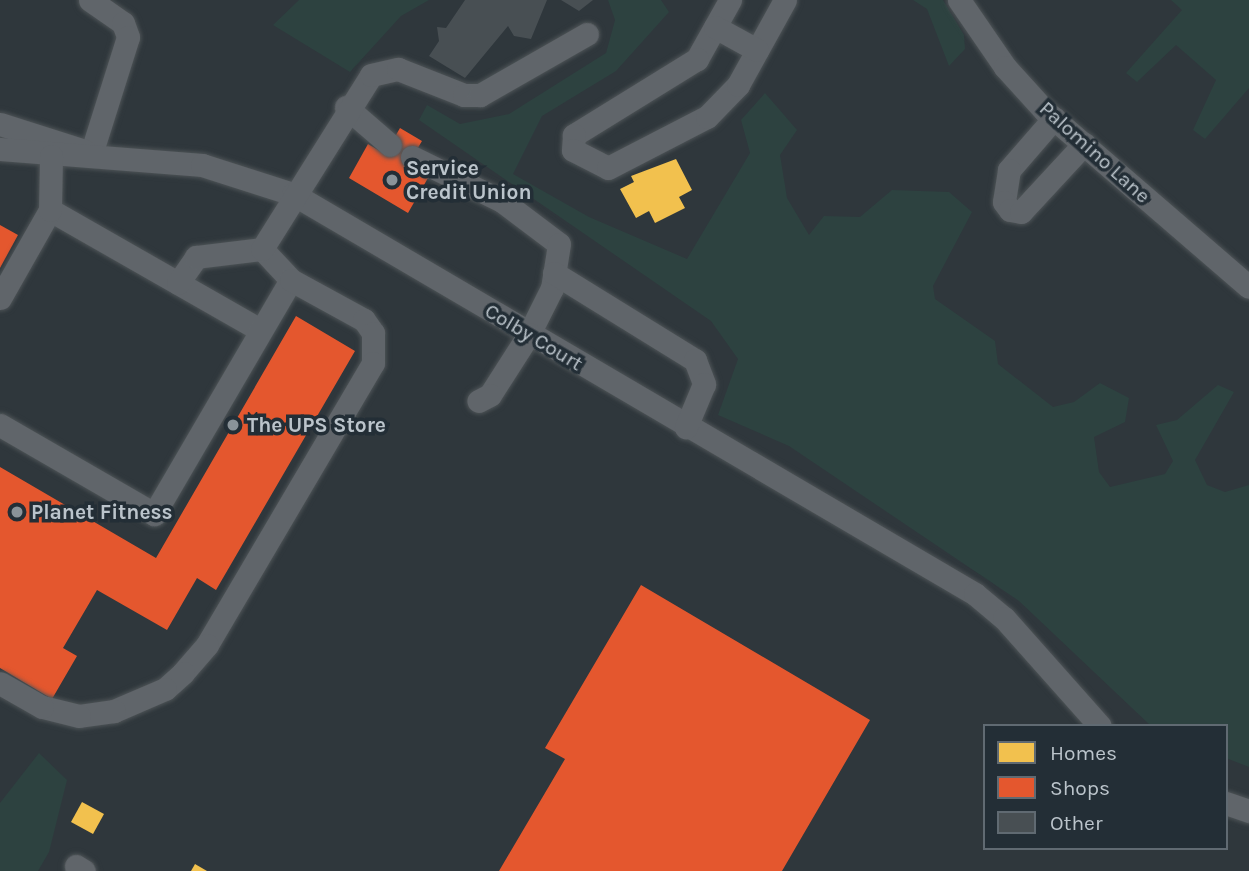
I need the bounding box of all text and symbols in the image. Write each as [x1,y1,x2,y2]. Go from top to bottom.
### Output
street label: Palomino Lane [1034,96,1156,208]
place label: Service Credit Union [406,155,531,205]
marker: Service Credit Union [384,172,400,188]
street label: Colby Court [480,298,588,376]
place label: The UPS Store [247,412,386,438]
marker: The UPS Store [225,417,241,433]
place label: Planet Fitness [31,499,173,525]
marker: Planet Fitness [9,504,25,520]
legend [983,724,1228,850]
text: Homes [1050,741,1117,765]
text: Shops [1050,776,1110,800]
text: Other [1050,811,1103,835]

